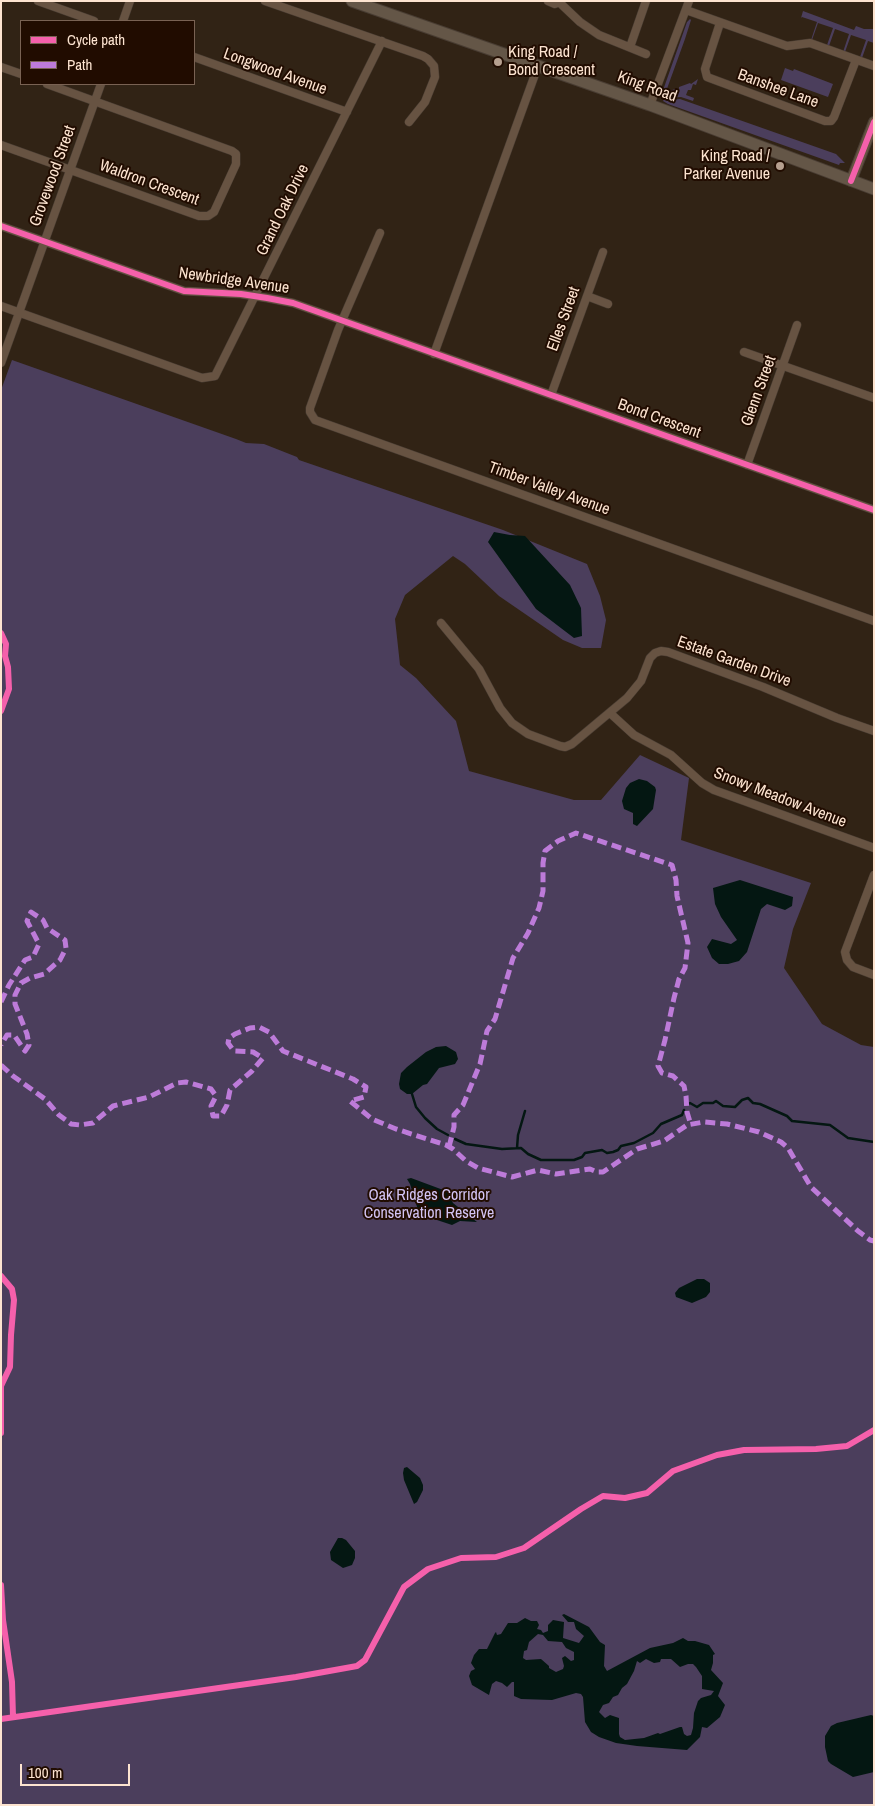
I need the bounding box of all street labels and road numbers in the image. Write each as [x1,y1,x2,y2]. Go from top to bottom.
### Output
street label: Longwood Avenue [221,44,329,100]
street label: Banshee Lane [735,66,821,112]
street label: King Road [615,67,679,107]
street label: Grovewood Street [26,123,80,229]
street label: Waldron Crescent [97,156,201,210]
street label: Grand Oak Drive [253,161,313,259]
street label: Newbridge Avenue [178,264,290,298]
street label: Elles Street [544,284,584,354]
street label: Glenn Street [737,353,781,429]
street label: Bond Crescent [615,395,703,443]
street label: Timber Valley Avenue [486,458,612,520]
street label: Estate Garden Drive [675,633,793,691]
street label: Snowy Meadow Avenue [711,764,849,832]

